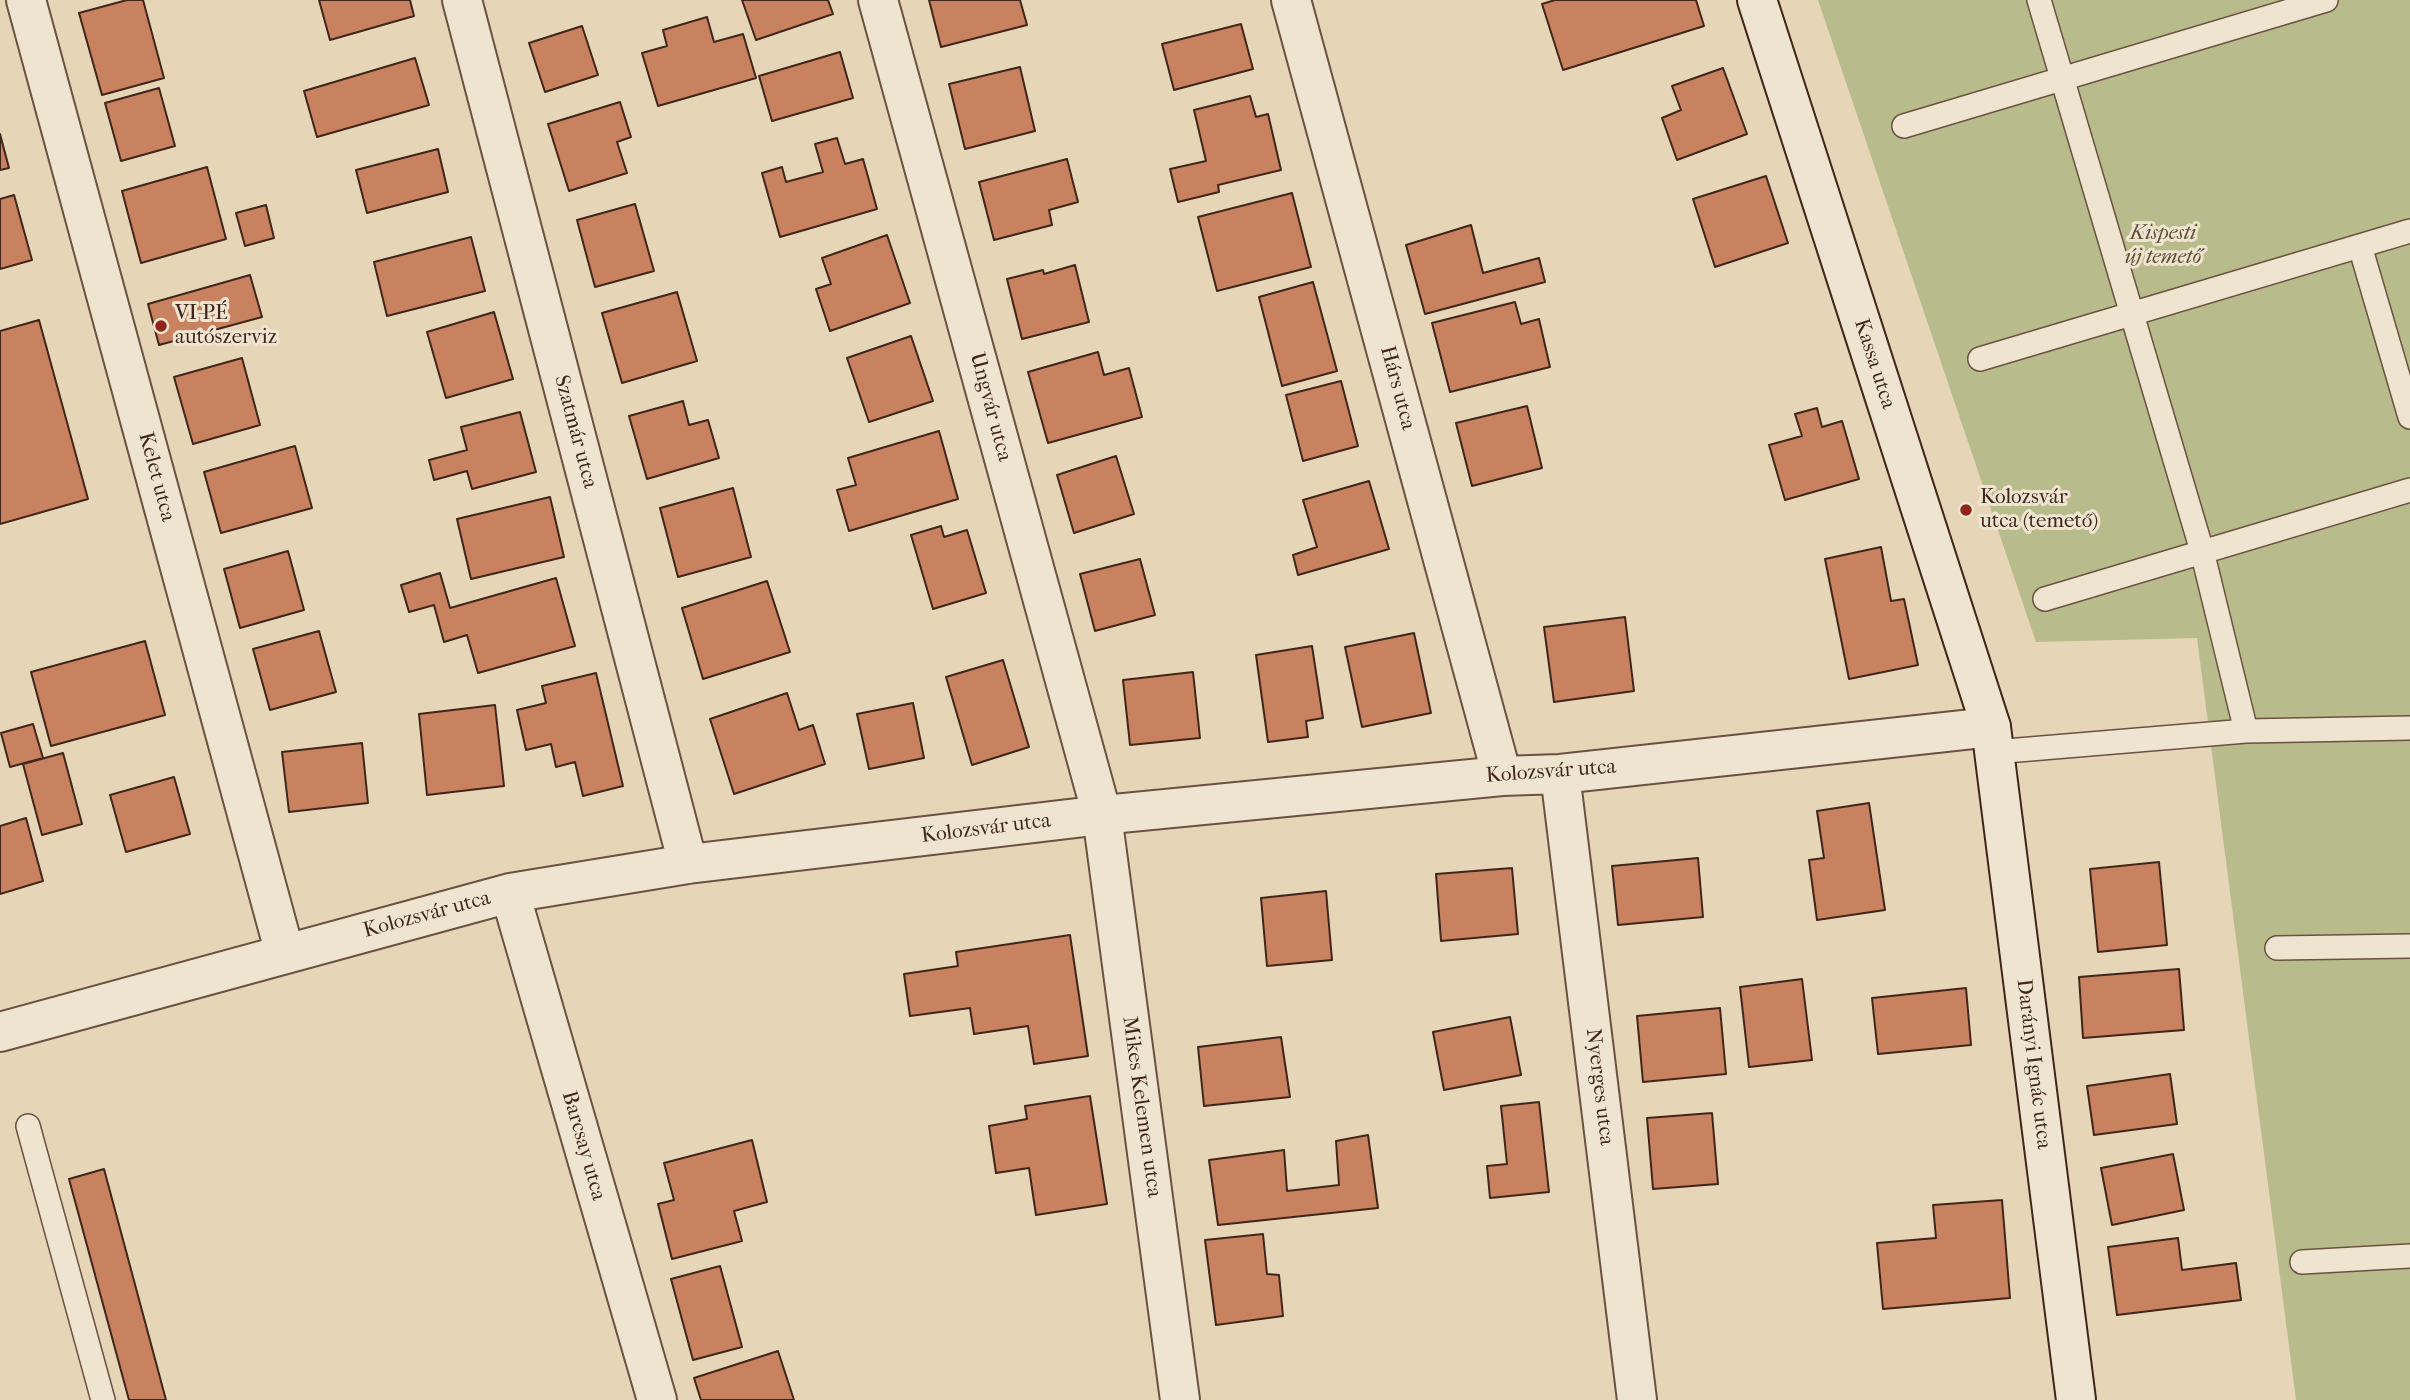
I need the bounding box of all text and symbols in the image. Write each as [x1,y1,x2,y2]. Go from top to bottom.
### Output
park label: Kispesti új temető [2125,221,2201,271]
place label: VI-PÉ autószerviz [175,301,277,351]
street label: Kassa utca [1848,316,1900,412]
marker: VI-PÉ autószerviz [153,318,169,334]
street label: Hárs utca [1374,343,1420,433]
street label: Ungvár utca [963,350,1017,464]
street label: Szatmár utca [548,373,602,491]
street label: Kelet utca [132,430,180,524]
place label: Kolozsvár utca (temető) [1980,485,2098,535]
marker: Kolozsvár utca (temető) [1958,502,1974,518]
street label: Kolozsvár utca [1485,755,1617,789]
street label: Kolozsvár utca [920,809,1052,849]
street label: Kolozsvár utca [361,886,493,944]
street label: Darányi Ignác utca [2010,978,2056,1150]
street label: Mikes Kelemen utca [1116,1015,1166,1199]
street label: Nyerges utca [1579,1027,1619,1147]
street label: Barcsay utca [555,1088,611,1204]

